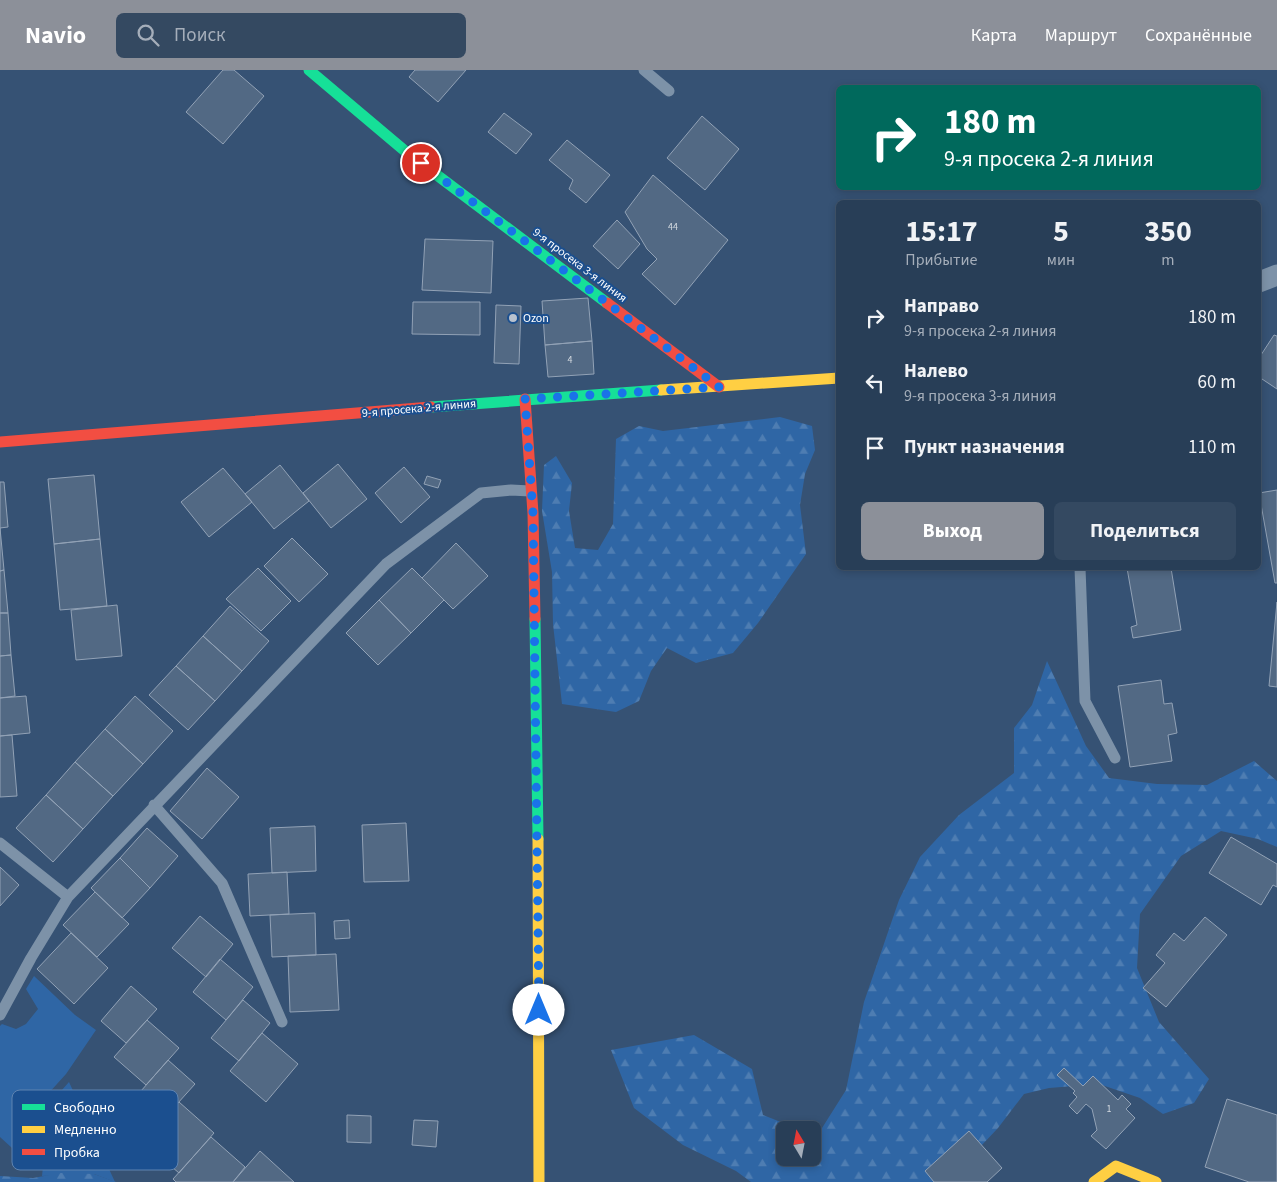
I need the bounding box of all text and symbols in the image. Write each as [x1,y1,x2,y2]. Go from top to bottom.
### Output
search box [116,13,466,58]
text: Navio [25,18,86,53]
icon: search [134,21,162,49]
text: Поиск [174,22,225,49]
text: Карта [971,23,1017,48]
text: Маршрут [1045,23,1117,48]
text: Сохранённые [1145,23,1252,48]
text: 180 m [944,97,1036,147]
icon: right [861,105,926,170]
pin [400,142,442,184]
text: 9-я просека 2-я линия [944,143,1154,175]
icon: arrive [407,149,435,177]
text: 15:17 [905,210,978,253]
text: 5 [1053,210,1069,253]
text: 350 [1144,210,1192,253]
house number: 44 [668,220,678,234]
street label: 9-я просека 3-я линия [529,224,631,307]
text: Прибытие [905,249,977,271]
text: мин [1047,249,1075,271]
text: m [1161,249,1175,271]
text: Направо [904,293,979,320]
icon: right [861,304,889,332]
text: 180 m [1188,304,1236,331]
place label: Ozon [523,310,549,327]
marker: Ozon [507,312,519,324]
text: 9-я просека 2-я линия [904,320,1057,342]
house number: 4 [568,353,573,367]
text: Налево [904,358,968,385]
icon: left [861,369,889,397]
text: 60 m [1198,369,1236,396]
text: 9-я просека 3-я линия [904,385,1057,407]
street label: 9-я просека 2-я линия [361,395,477,422]
icon: arrive [861,434,889,462]
text: Пункт назначения [904,434,1065,461]
text: 110 m [1188,434,1236,461]
button: Выход [861,502,1044,560]
button: Поделиться [1054,502,1236,560]
position arrow [512,983,564,1035]
legend [12,1090,178,1170]
text: Свободно [54,1098,115,1118]
house number: 1 [1107,1102,1112,1116]
text: Медленно [54,1120,117,1140]
north arrow [776,1121,821,1166]
map controls [776,1121,821,1166]
text: Пробка [54,1143,100,1163]

